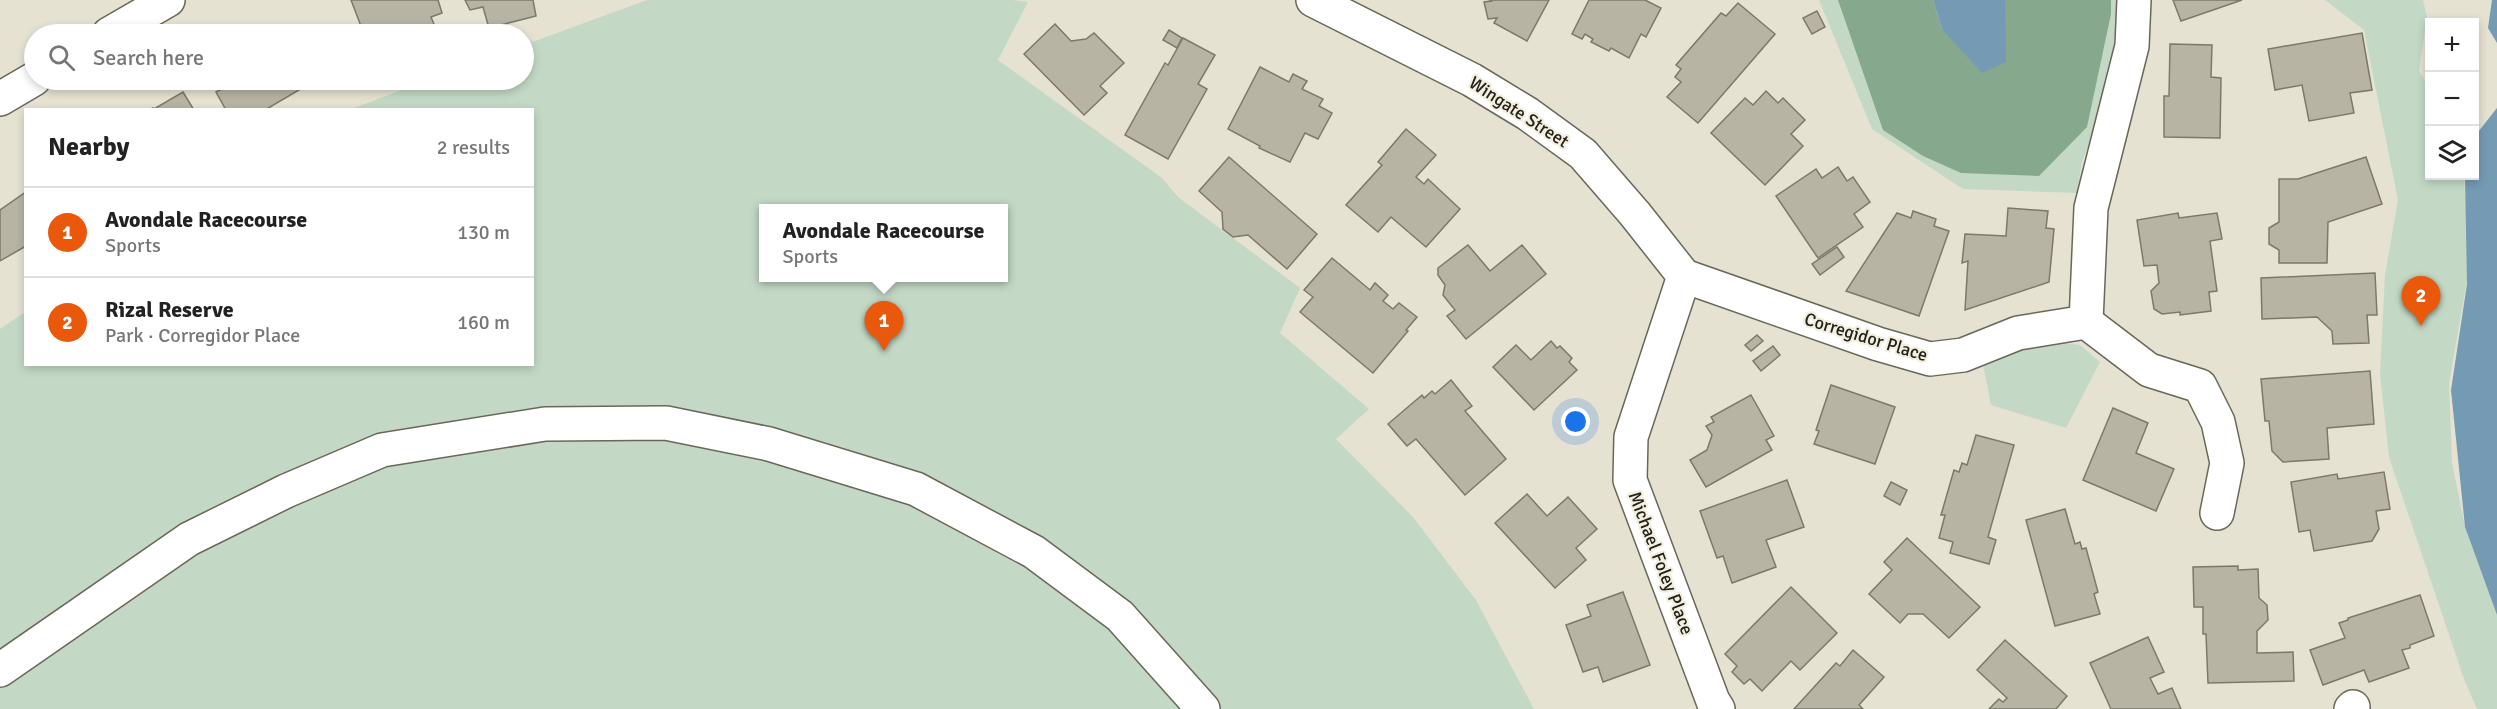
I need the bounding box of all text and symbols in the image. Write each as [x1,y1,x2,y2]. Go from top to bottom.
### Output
map controls [2425,18,2479,180]
button: + [2425,18,2479,72]
search box [24,24,534,90]
icon: search [45,41,78,74]
text: Search here [93,44,204,71]
street label: Wingate Street [1465,72,1573,152]
button: − [2425,72,2479,126]
button: layers [2425,126,2479,180]
text: Nearby [48,131,129,163]
text: 2 results [437,135,510,160]
popup [759,204,1008,282]
text: Avondale Racecourse [105,206,307,233]
text: Avondale Racecourse [782,217,985,244]
text: 1 [62,220,73,245]
text: 130 m [457,220,510,245]
text: Sports [105,233,161,258]
text: Sports [782,244,838,269]
pin: 2 [2402,276,2440,326]
text: Rizal Reserve [105,296,234,323]
pin: 1 [864,302,904,351]
street label: Corregidor Place [1802,308,1930,366]
text: 2 [62,310,73,335]
text: 160 m [457,310,510,335]
text: Park · Corregidor Place [105,323,300,348]
your location [1561,407,1590,436]
street label: Michael Foley Place [1624,488,1698,638]

